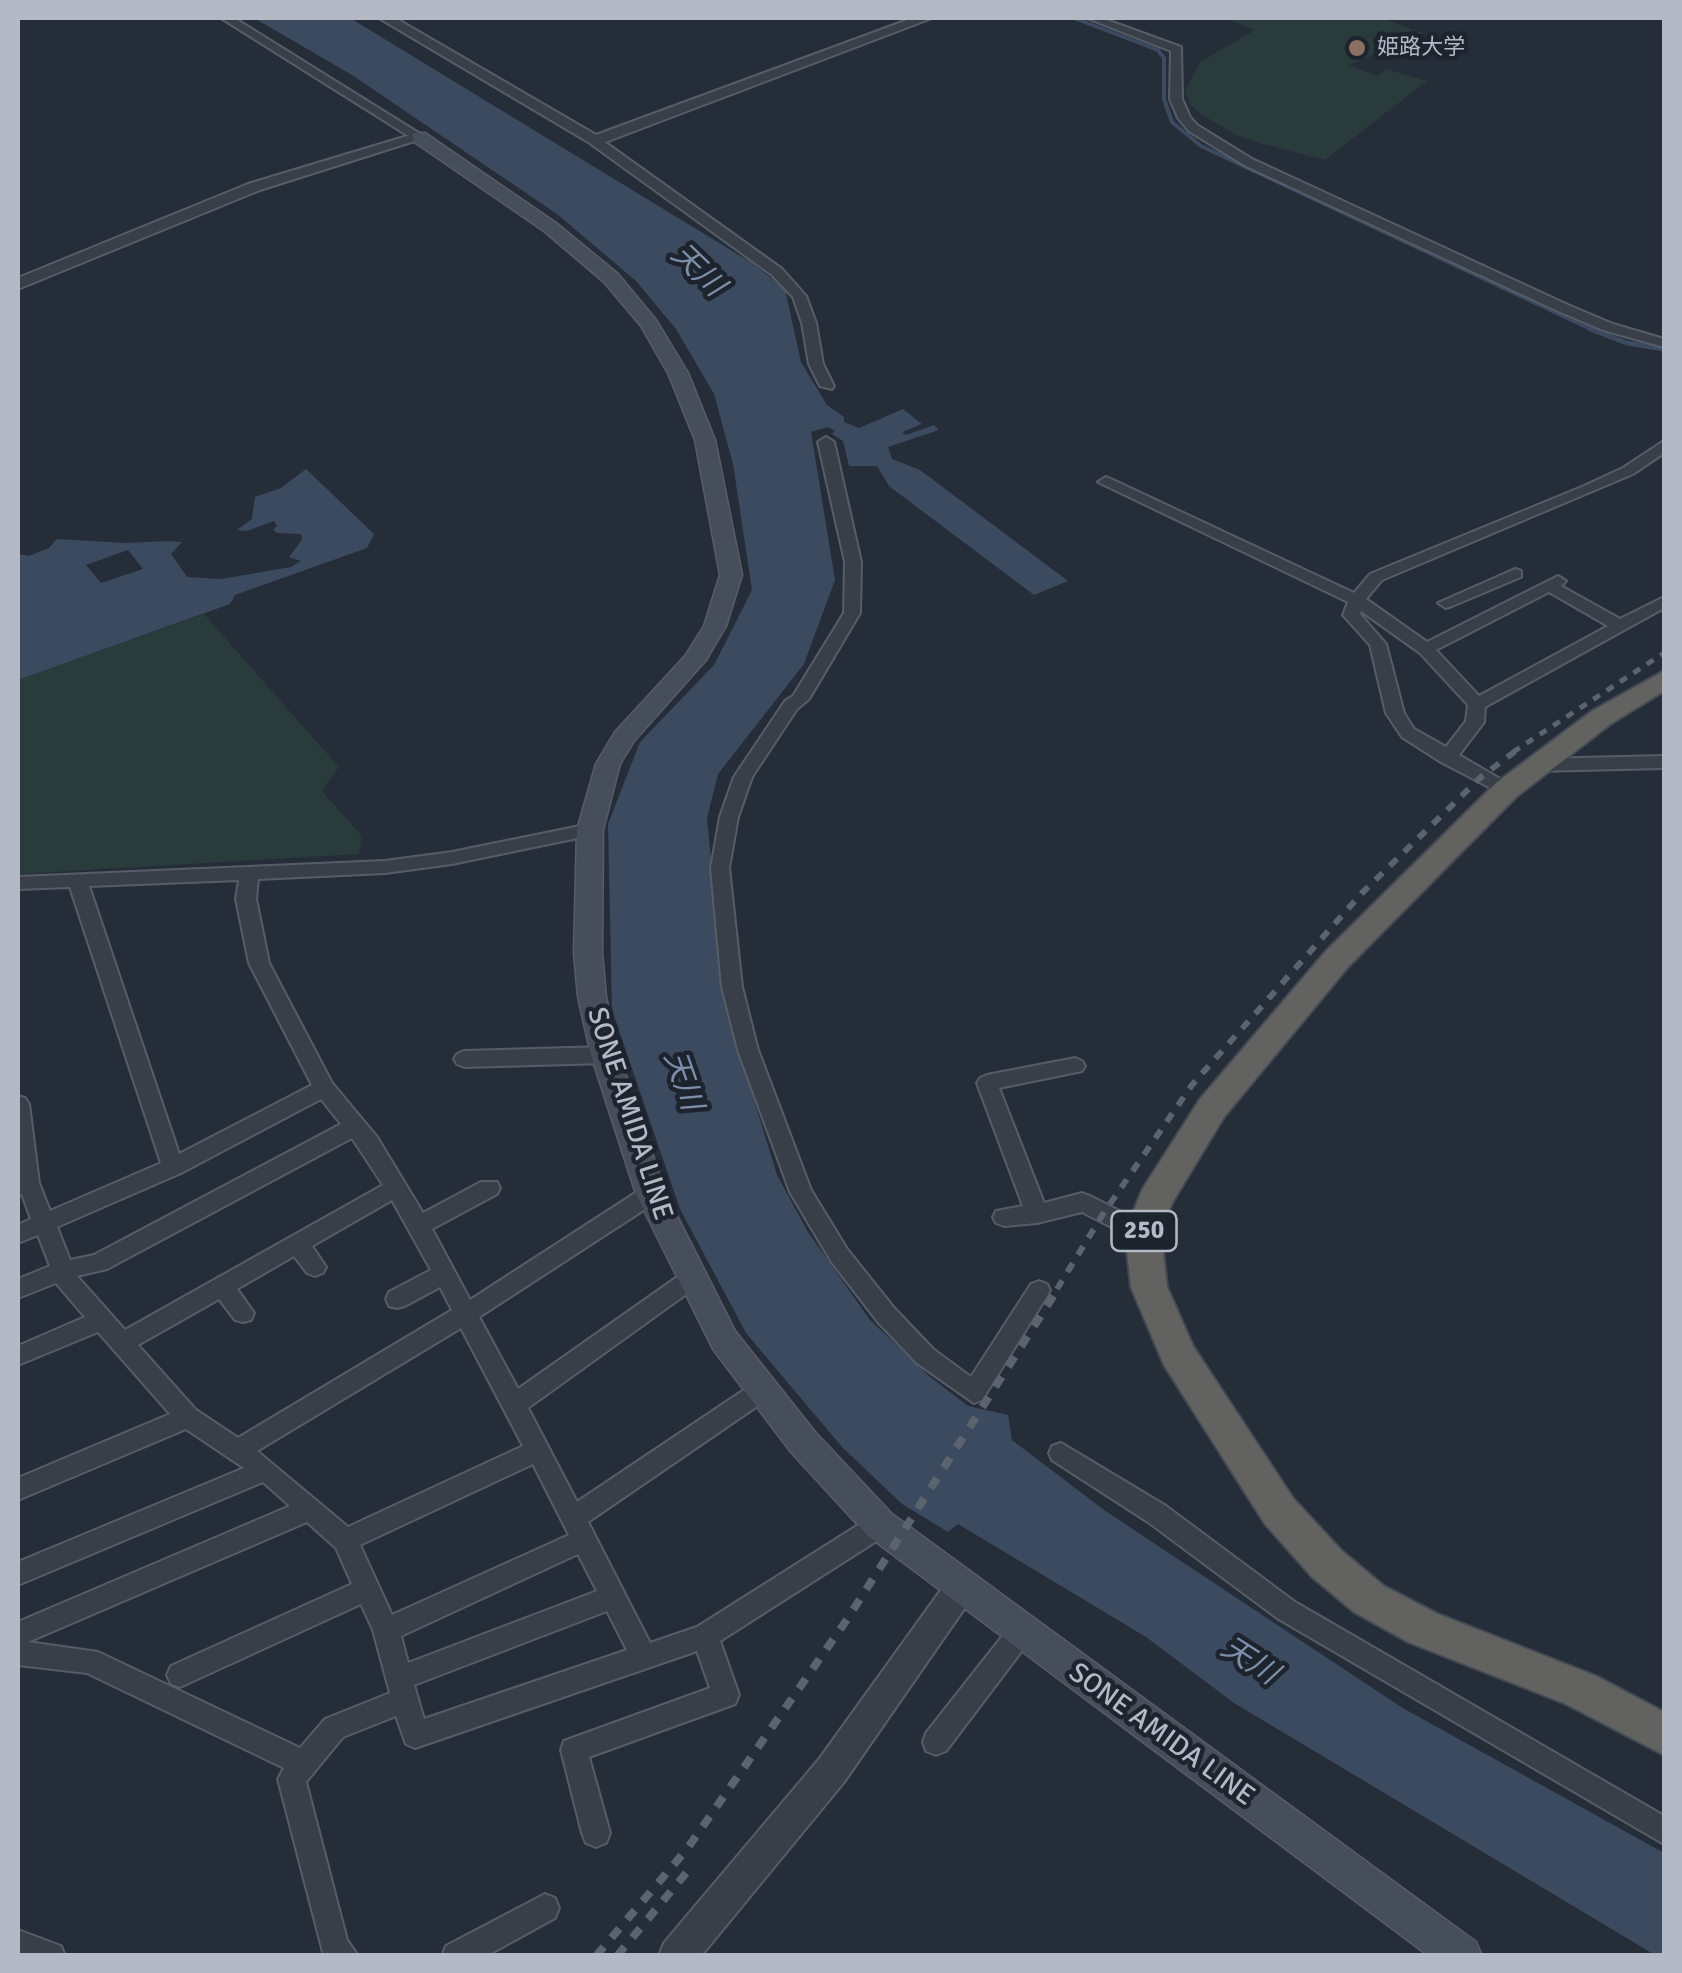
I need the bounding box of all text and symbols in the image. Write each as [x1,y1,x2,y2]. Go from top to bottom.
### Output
place label: 姫路大学 [1377,35,1465,61]
marker: 姫路大学 [1346,37,1368,59]
water label: 天川 [663,237,731,305]
street label: SONE AMIDA LINE [579,1004,679,1224]
water label: 天川 [655,1047,709,1115]
road number: 250 [1112,1211,1176,1251]
water label: 天川 [1214,1631,1284,1693]
street label: SONE AMIDA LINE [1062,1656,1260,1814]

